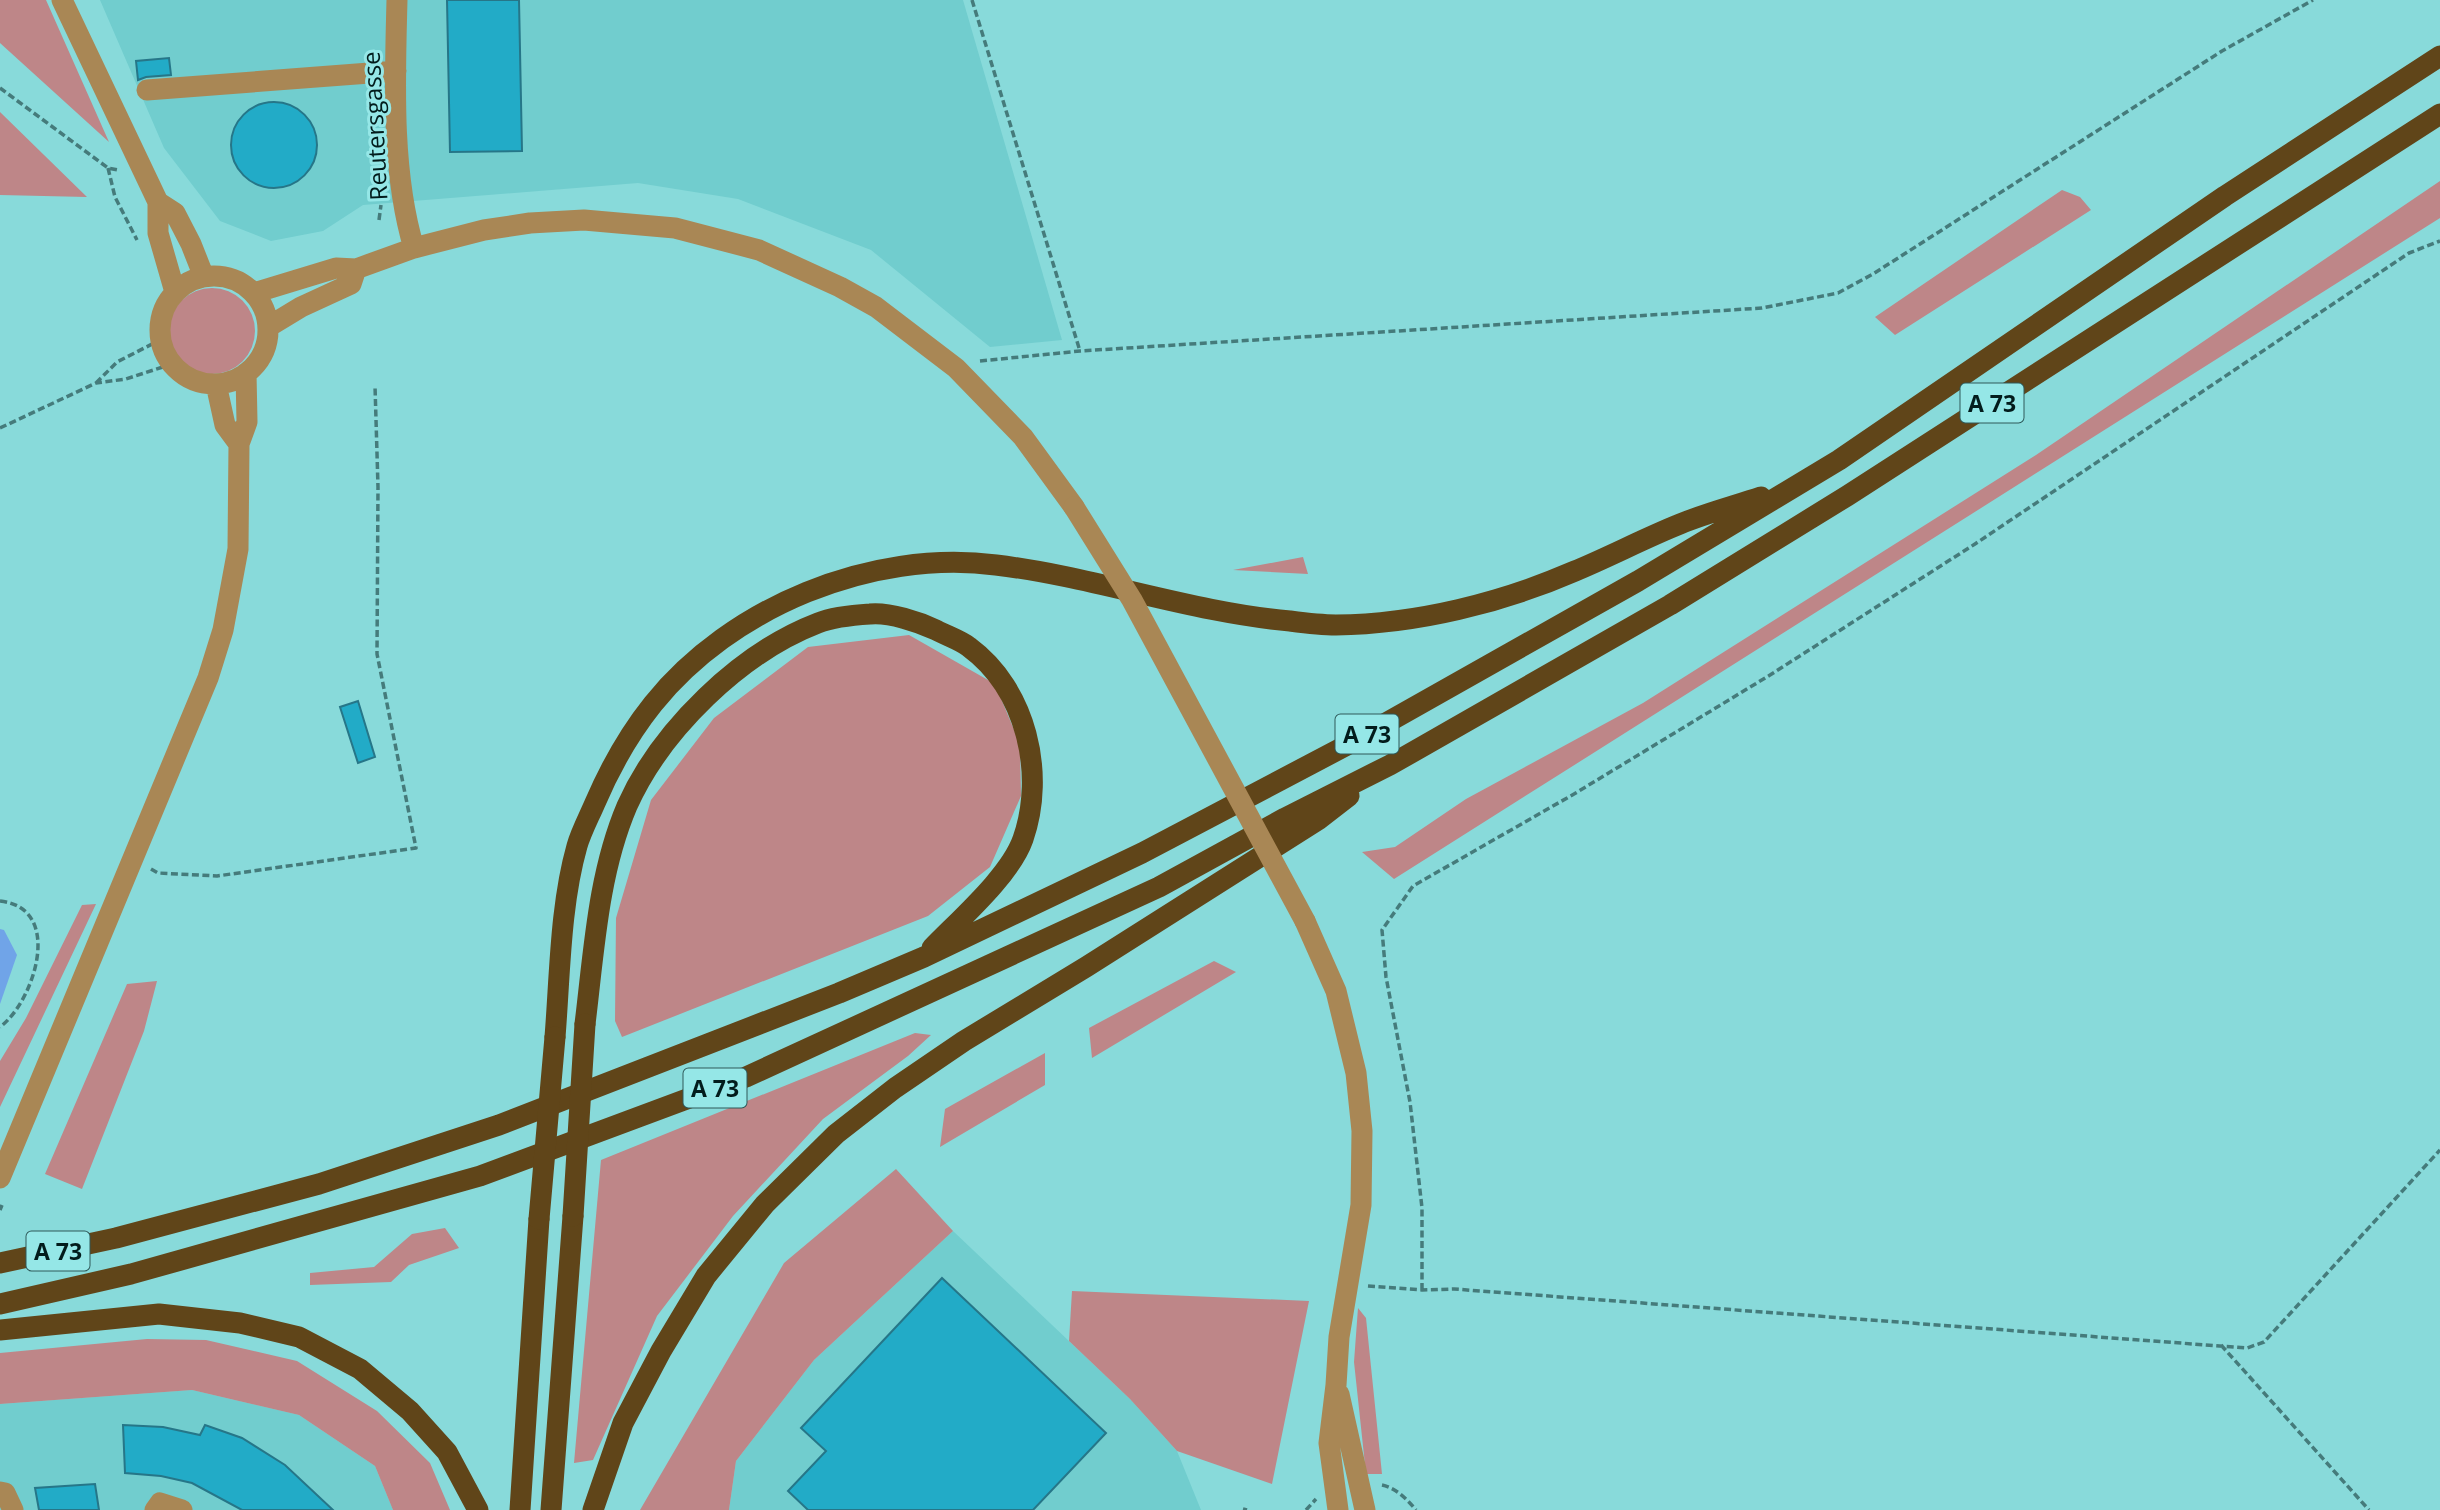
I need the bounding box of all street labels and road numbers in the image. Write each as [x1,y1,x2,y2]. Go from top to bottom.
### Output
street label: Reutersgasse [354,51,394,201]
road number: A 73 [1960,384,2024,422]
road number: A 73 [1336,714,1398,754]
road number: A 73 [684,1068,746,1107]
road number: A 73 [27,1232,90,1270]

